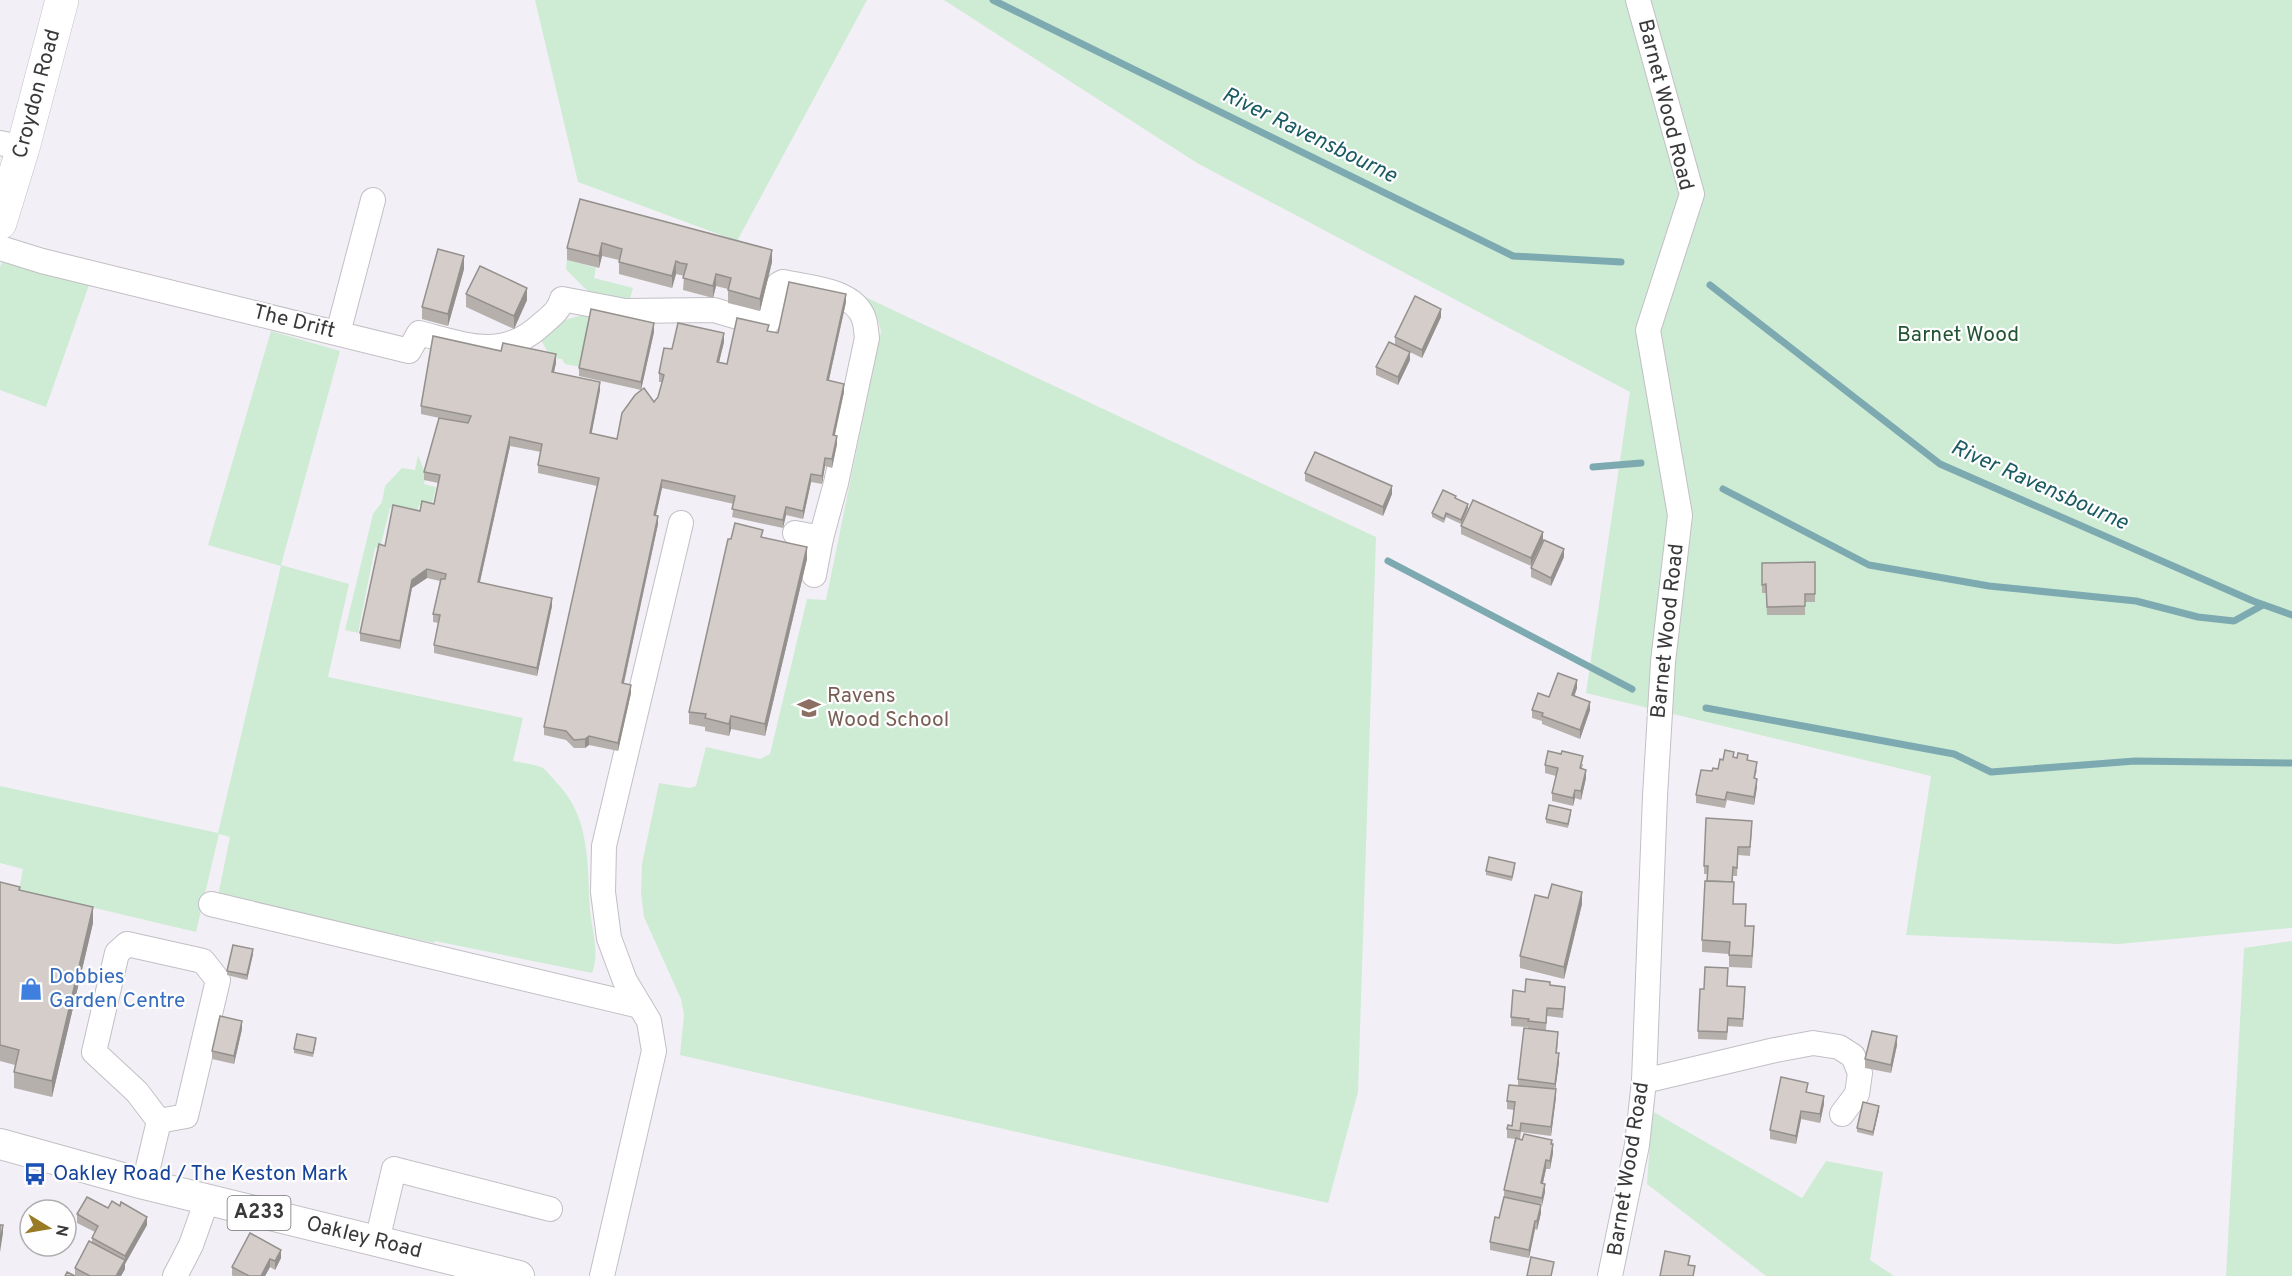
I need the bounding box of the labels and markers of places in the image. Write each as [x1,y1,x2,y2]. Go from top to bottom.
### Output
place label: Ravens Wood School [827,683,949,734]
school or university icon: Ravens Wood School [796,695,822,721]
place label: Dobbies Garden Centre [49,964,185,1015]
shop icon: Dobbies Garden Centre [18,976,44,1002]
bus stop icon: Oakley Road / The Keston Mark [22,1161,48,1187]
place label: Oakley Road / The Keston Mark [53,1161,348,1188]

